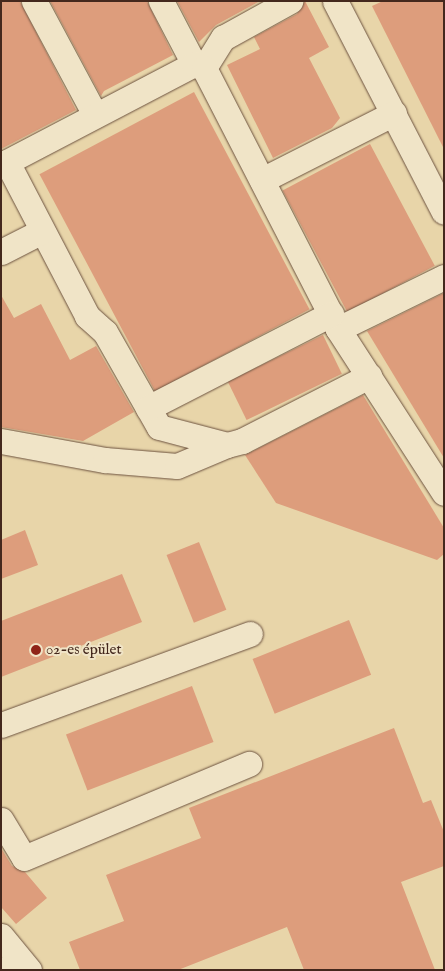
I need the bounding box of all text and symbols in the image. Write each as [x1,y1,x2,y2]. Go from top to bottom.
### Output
place label: 02-es épület [46,641,122,659]
marker: 02-es épület [30,644,42,656]

